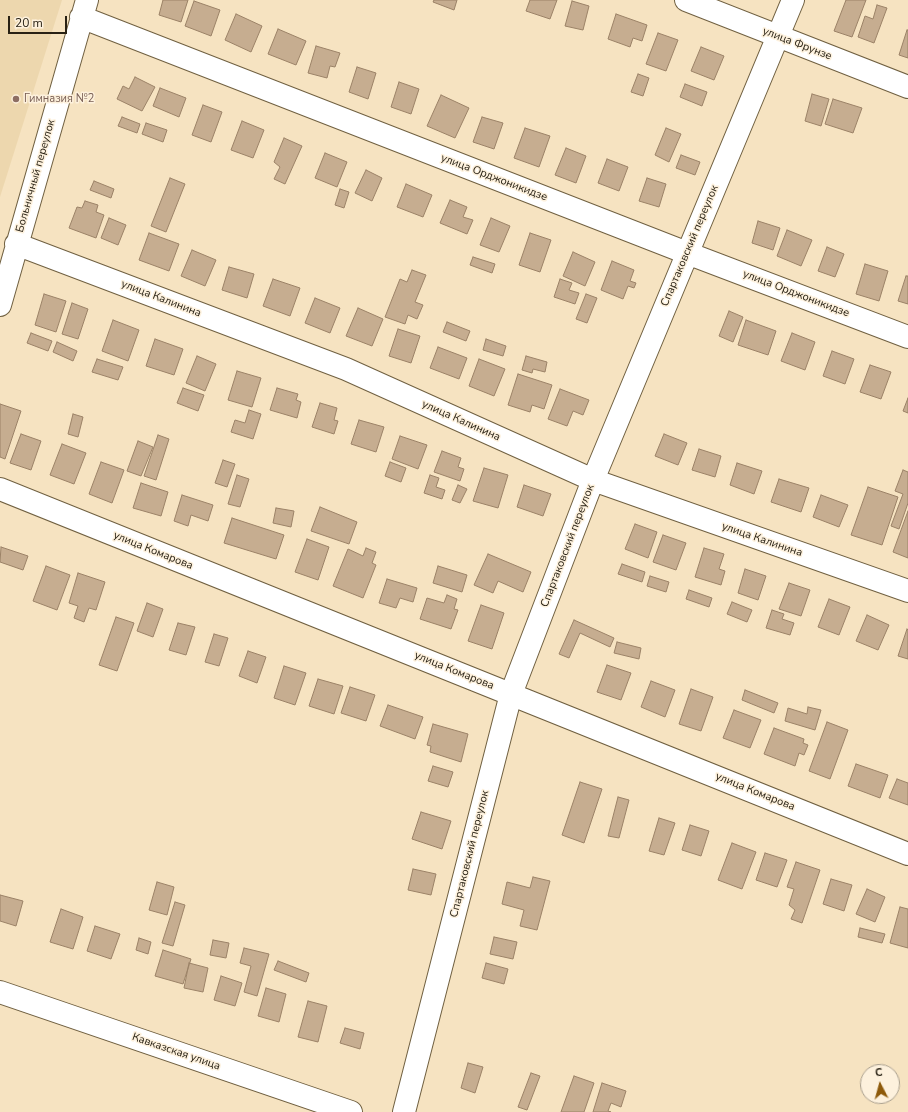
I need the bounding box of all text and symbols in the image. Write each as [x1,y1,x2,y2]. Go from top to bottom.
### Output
scale bar [10,8,69,34]
text: 20 m [15,15,43,31]
street label: улица Фрунзе [761,25,833,63]
place label: Гимназия №2 [24,92,94,106]
marker: Гимназия №2 [11,94,21,104]
street label: Больничный переулок [14,118,58,234]
street label: улица Орджоникидзе [439,152,549,204]
street label: Спартаковский переулок [658,183,722,309]
street label: улица Орджоникидзе [741,268,851,320]
street label: улица Калинина [119,278,203,320]
street label: улица Калинина [420,398,502,444]
street label: Спартаковский переулок [538,483,598,609]
street label: улица Калинина [720,520,804,560]
street label: улица Комарова [111,529,195,573]
street label: улица Комарова [412,649,496,693]
street label: улица Комарова [713,770,797,814]
street label: Спартаковский переулок [448,789,492,919]
street label: Кавказская улица [130,1031,222,1073]
north arrow [860,1064,900,1104]
text: С [874,1065,883,1080]

